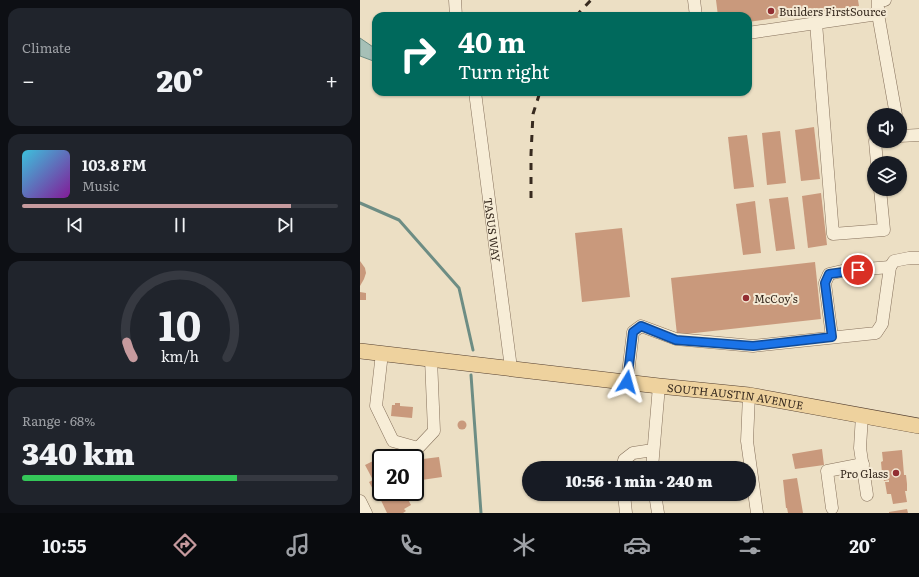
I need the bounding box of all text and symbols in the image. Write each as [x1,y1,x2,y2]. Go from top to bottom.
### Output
place label: Builders FirstSource [779,3,886,19]
marker: Builders FirstSource [766,6,776,16]
text: 40 m [458,20,526,62]
icon: right [392,28,444,80]
text: Climate [22,38,71,57]
text: 20° [156,57,204,101]
text: Turn right [458,58,549,85]
text: − [22,63,35,96]
text: + [325,63,338,96]
map controls [867,108,907,196]
button: sound [867,108,907,148]
text: 103.8 FM [82,153,147,176]
button: layers [867,156,907,196]
text: Music [82,176,119,195]
street label: TASUS WAY [481,197,505,263]
icon: previous [64,214,86,236]
icon: pause [169,214,191,236]
icon: next [274,214,296,236]
pin [841,253,875,287]
icon: arrive [847,259,869,281]
place label: McCoy's [754,290,798,306]
text: 10 [159,291,201,353]
marker: McCoy's [741,293,751,303]
text: km/h [161,344,200,365]
position arrow [606,361,648,403]
street label: SOUTH AUSTIN AVENUE [667,379,805,413]
text: Range · 68% [22,411,95,430]
text: 340 km [22,430,135,474]
speed limit sign: 20 [372,449,424,501]
place label: Pro Glass [840,465,888,481]
marker: Pro Glass [891,468,901,478]
text: 10:56 · 1 min · 240 m [566,469,712,492]
icon: directions [171,531,199,559]
icon: music [284,531,312,559]
icon: phone [397,531,425,559]
icon: climate [510,531,538,559]
icon: car [623,531,651,559]
icon: filters [736,531,764,559]
text: 10:55 [42,532,87,559]
text: 20° [849,532,876,559]

